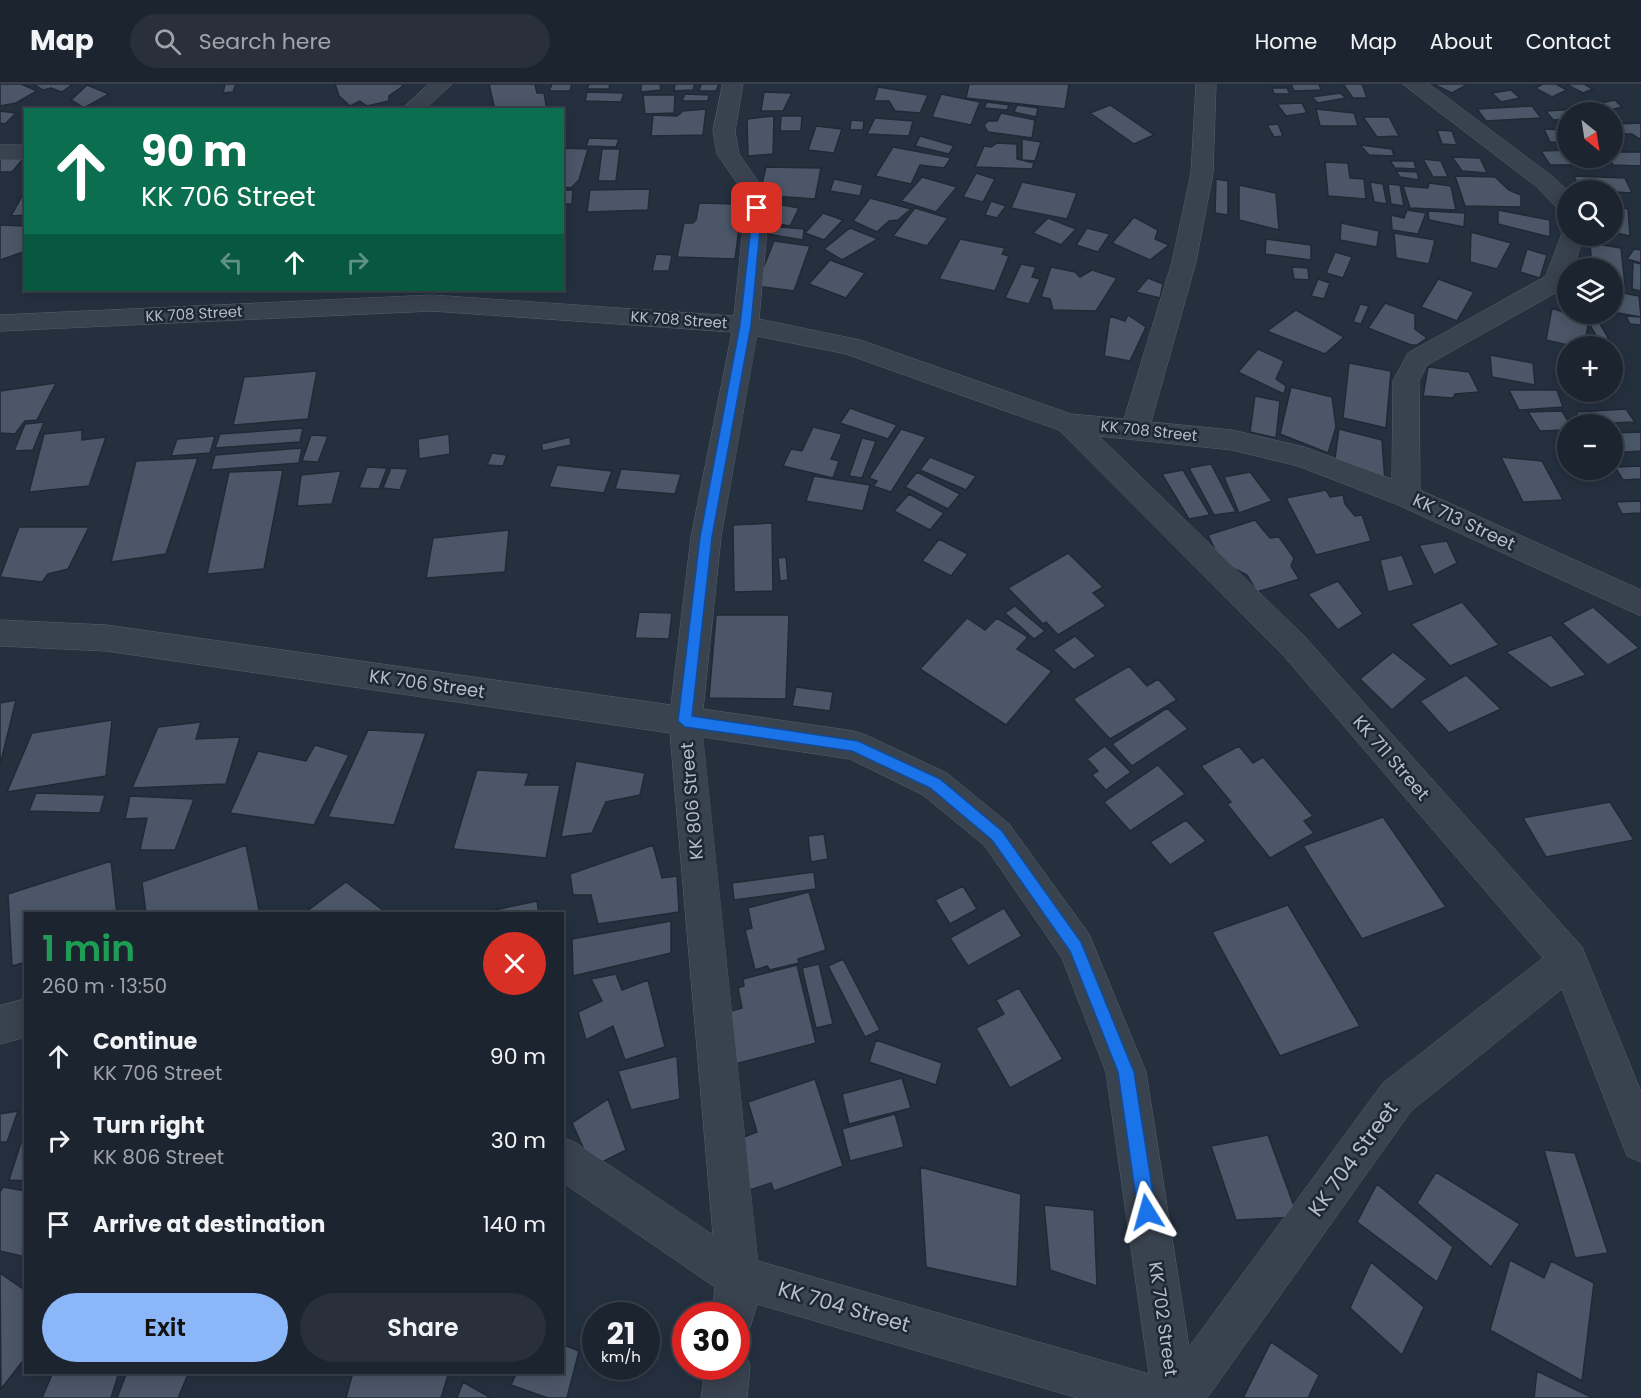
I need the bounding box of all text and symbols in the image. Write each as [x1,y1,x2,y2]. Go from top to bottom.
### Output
search box [130,14,550,68]
text: Map [30,21,94,60]
icon: search [151,25,184,58]
text: Search here [199,26,331,57]
text: Home [1255,27,1317,56]
text: Map [1350,27,1397,56]
text: About [1430,27,1493,56]
text: Contact [1526,27,1611,56]
north arrow [1557,102,1623,168]
map controls [1557,102,1623,480]
text: 90 m [141,122,248,181]
icon: ahead [42,132,120,210]
text: KK 706 Street [141,178,316,215]
button: search [1557,180,1623,246]
pin [731,182,782,233]
icon: arrive [740,191,773,224]
icon: left [215,246,248,279]
icon: ahead [278,246,311,279]
icon: right [341,246,374,279]
button: layers [1557,258,1623,324]
street label: KK 708 Street [145,300,243,327]
street label: KK 708 Street [630,306,728,333]
button: + [1557,336,1623,402]
button: − [1557,414,1623,480]
street label: KK 708 Street [1100,415,1198,446]
street label: KK 713 Street [1409,487,1519,556]
street label: KK 706 Street [368,663,486,704]
street label: KK 711 Street [1347,710,1435,806]
street label: KK 806 Street [674,741,709,861]
text: 1 min [42,923,135,974]
button: close [483,932,546,995]
text: 260 m · 13:50 [42,972,167,1000]
text: Continue [93,1026,197,1057]
icon: ahead [42,1040,75,1073]
text: 90 m [490,1041,546,1072]
text: KK 706 Street [93,1059,222,1087]
street label: KK 704 Street [1301,1095,1404,1222]
text: Turn right [93,1110,204,1141]
icon: right [42,1124,75,1157]
text: 30 m [491,1125,546,1156]
text: KK 806 Street [93,1143,224,1171]
position arrow [1115,1180,1179,1244]
icon: arrive [42,1208,75,1241]
text: Arrive at destination [93,1209,325,1240]
text: 140 m [483,1209,546,1240]
street label: KK 702 Street [1143,1260,1184,1378]
street label: KK 704 Street [775,1274,913,1339]
button: Exit [42,1293,288,1362]
button: Share [300,1293,546,1362]
speed limit sign: 30 [672,1302,750,1380]
text: 21 [607,1312,635,1355]
text: km/h [601,1346,641,1367]

